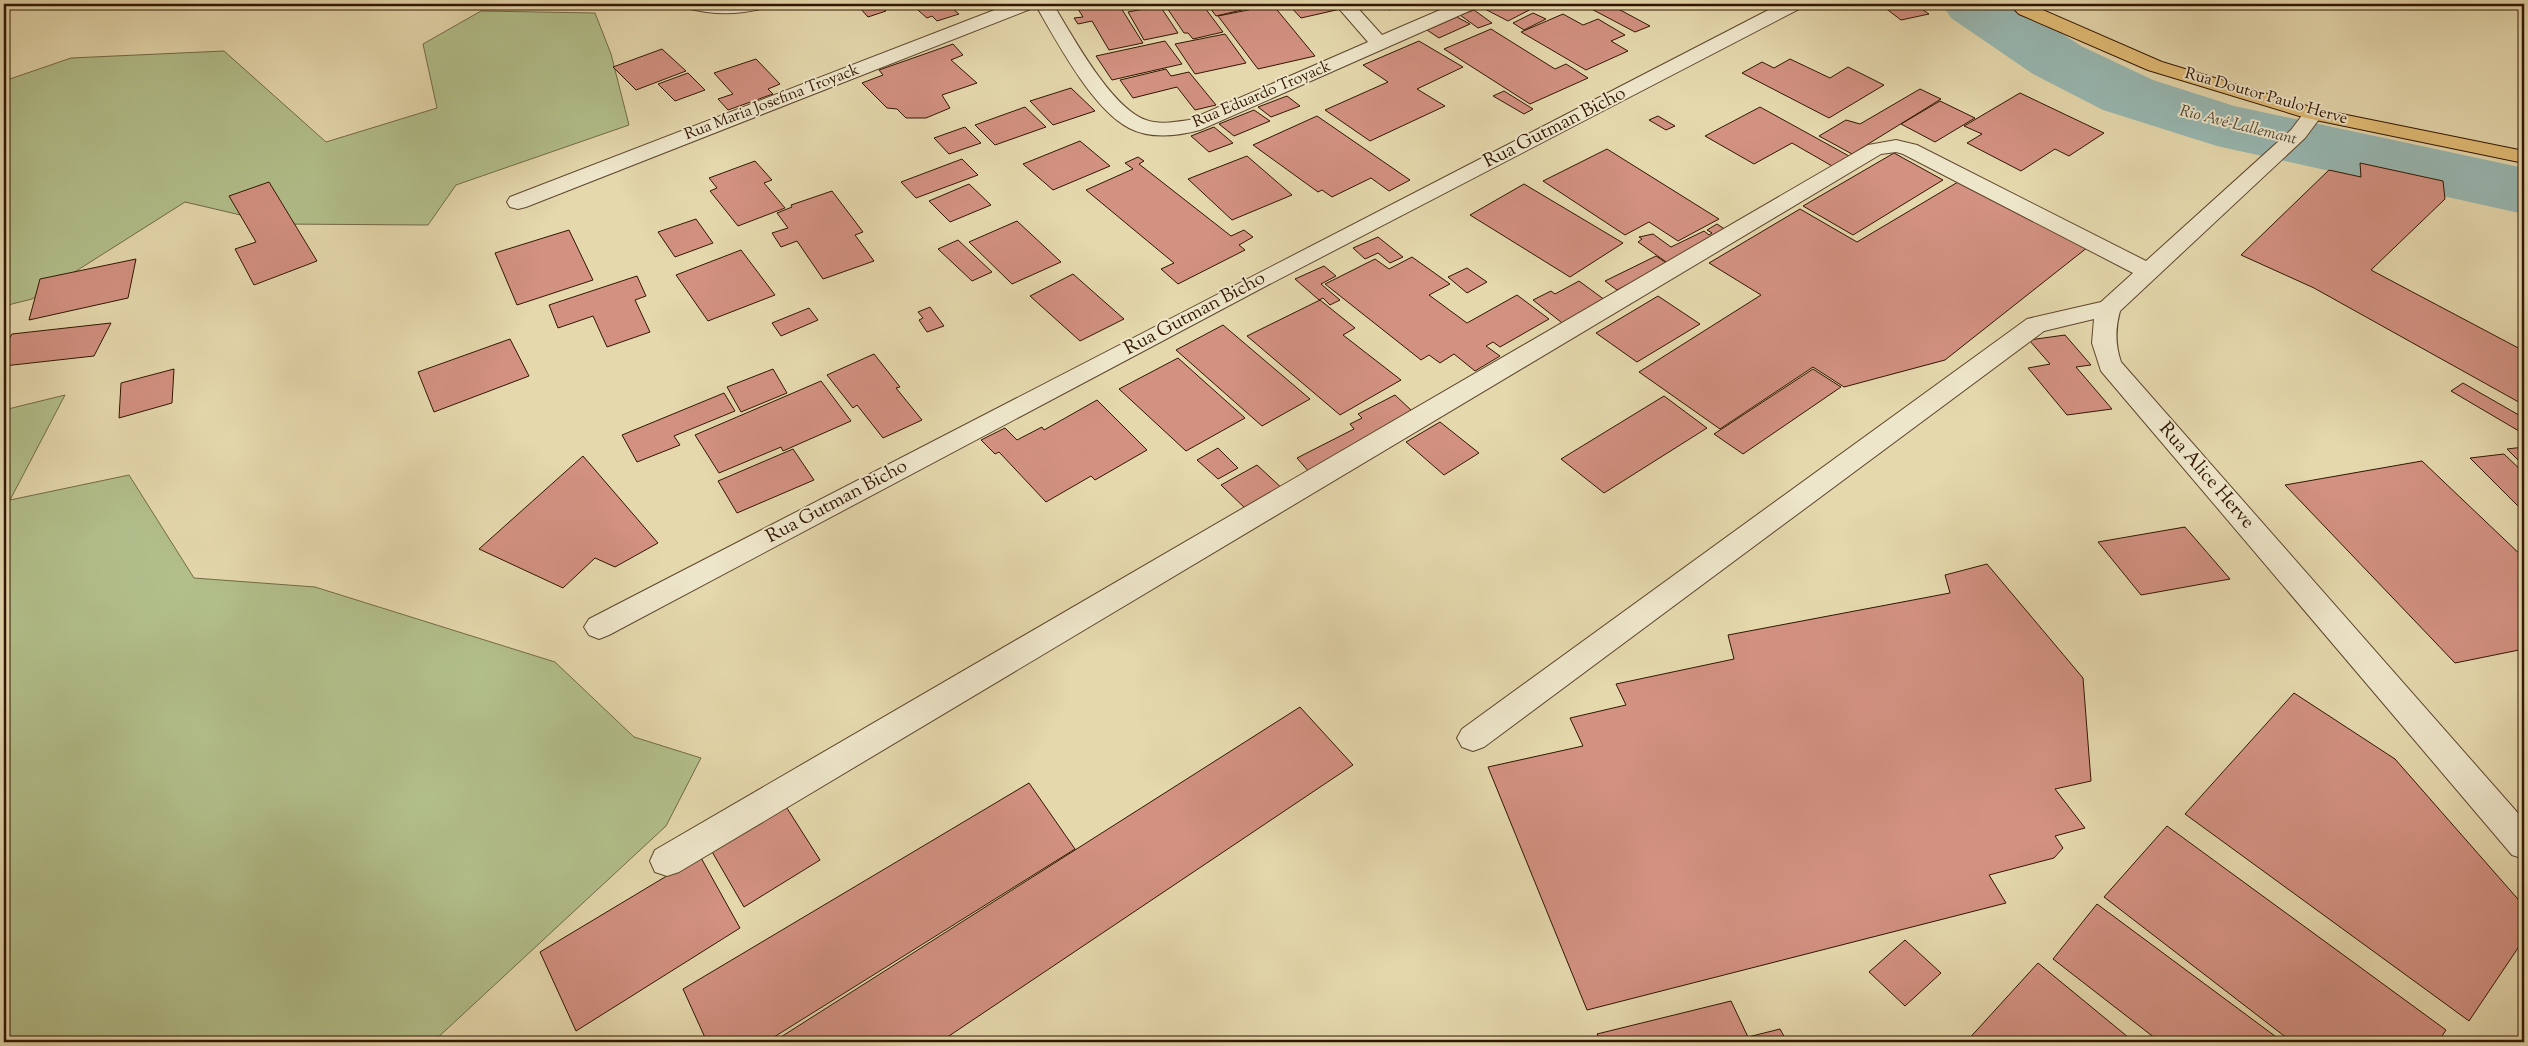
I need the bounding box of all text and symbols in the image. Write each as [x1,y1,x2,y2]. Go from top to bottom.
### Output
street label: Rua Eduardo Troyack [1189,55,1335,135]
street label: Rua Maria Josefina Troyack [681,59,863,147]
street label: Rua Doutor Paulo Herve [2182,63,2350,131]
street label: Rua Gutman Bicho [1479,80,1631,176]
water label: Rio Avé‐Lallemant [2177,100,2299,152]
street label: Rua Gutman Bicho [1119,265,1271,363]
street label: Rua Alice Herve [2152,417,2260,535]
street label: Rua Gutman Bicho [761,453,913,551]

